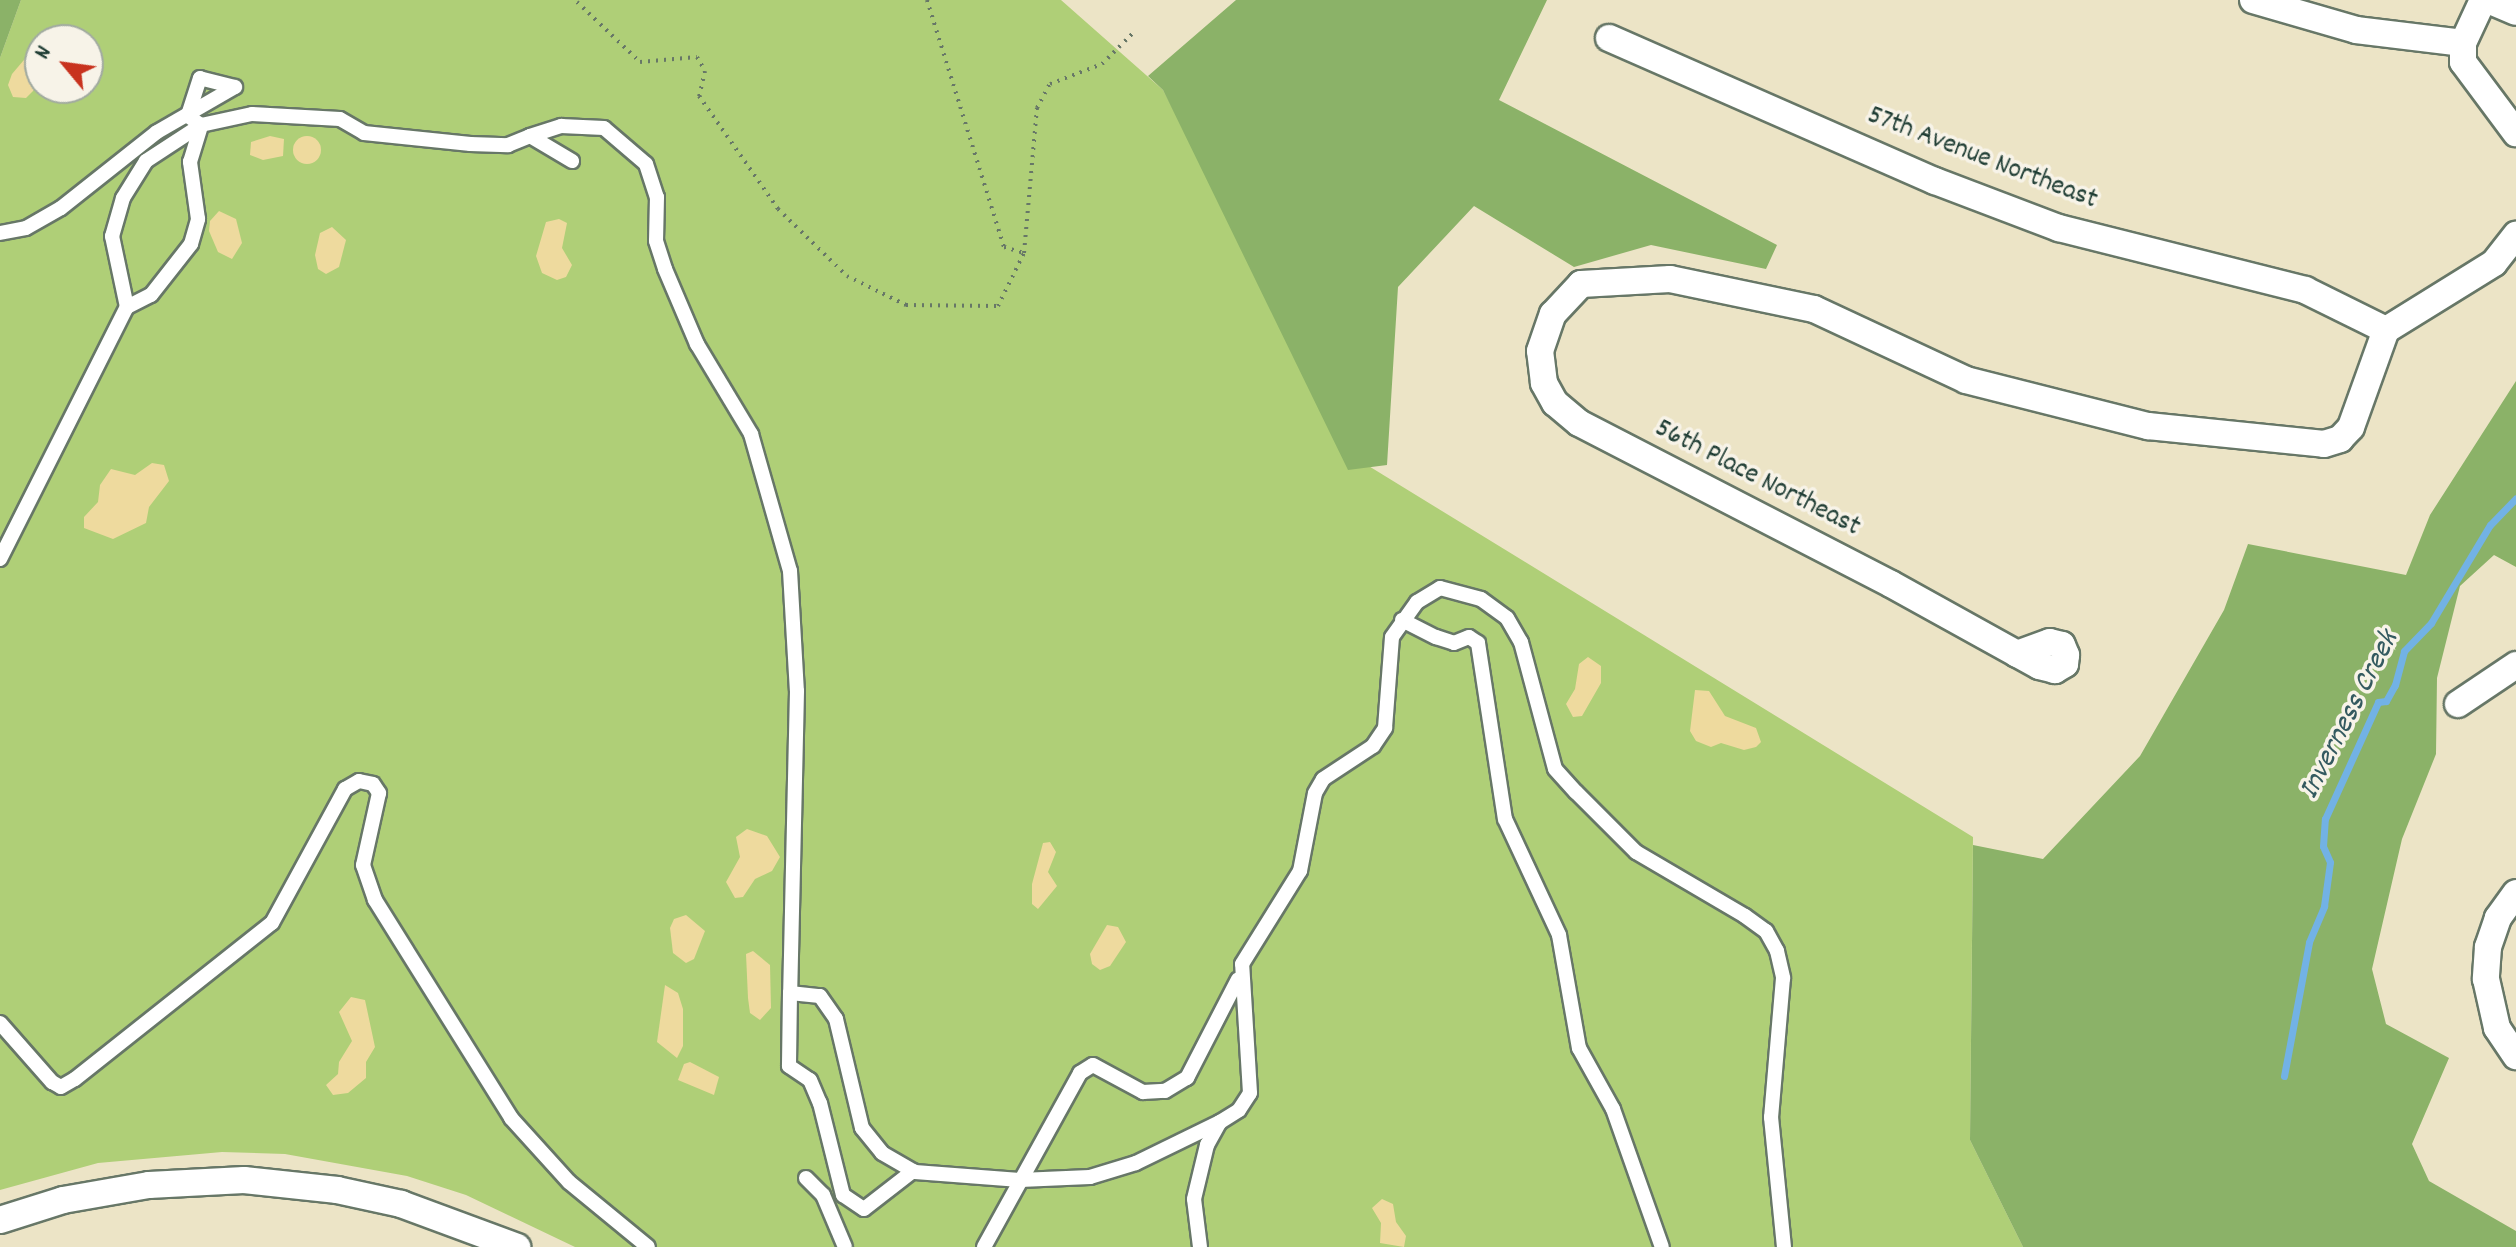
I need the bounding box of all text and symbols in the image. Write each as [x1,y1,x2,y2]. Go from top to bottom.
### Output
north arrow [24,24,104,104]
text: N [28,41,61,65]
street label: 57th Avenue Northeast [1862,100,2102,218]
street label: 56th Place Northeast [1649,413,1865,545]
water label: Inverness Creek [2293,626,2409,806]

